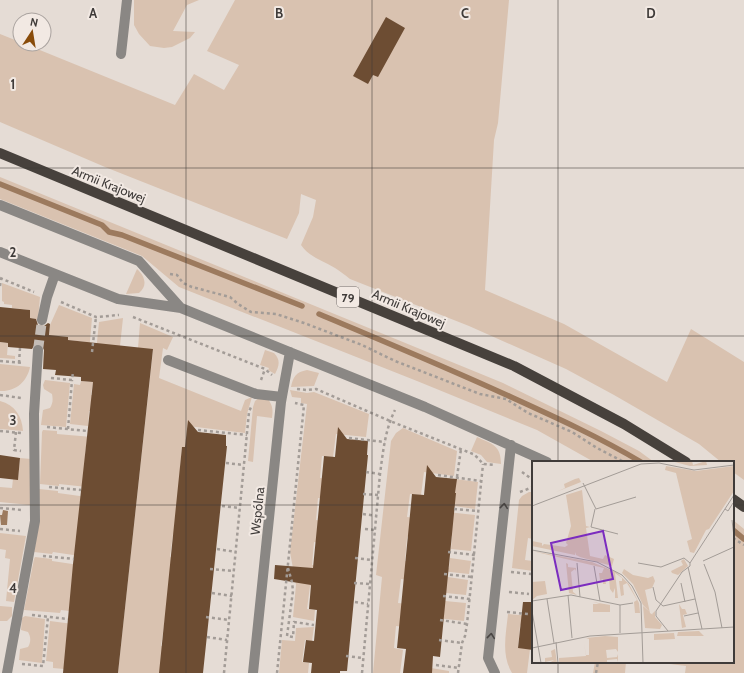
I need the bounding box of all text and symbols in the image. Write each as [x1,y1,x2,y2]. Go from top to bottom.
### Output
text: A [89,5,98,21]
text: B [275,5,283,21]
text: C [461,5,469,21]
text: D [646,5,656,21]
north arrow [12,12,52,52]
text: N [29,15,39,30]
text: 1 [11,76,15,92]
street label: Armii Krajowej [69,162,148,207]
text: 2 [10,244,17,260]
street label: Armii Krajowej [369,285,448,332]
road number: 79 [337,287,359,307]
text: 3 [9,412,17,428]
inset map [532,461,734,663]
street label: Wspólna [247,485,268,536]
one-way arrow [500,503,509,509]
text: 4 [9,580,17,596]
one-way arrow [486,633,495,639]

